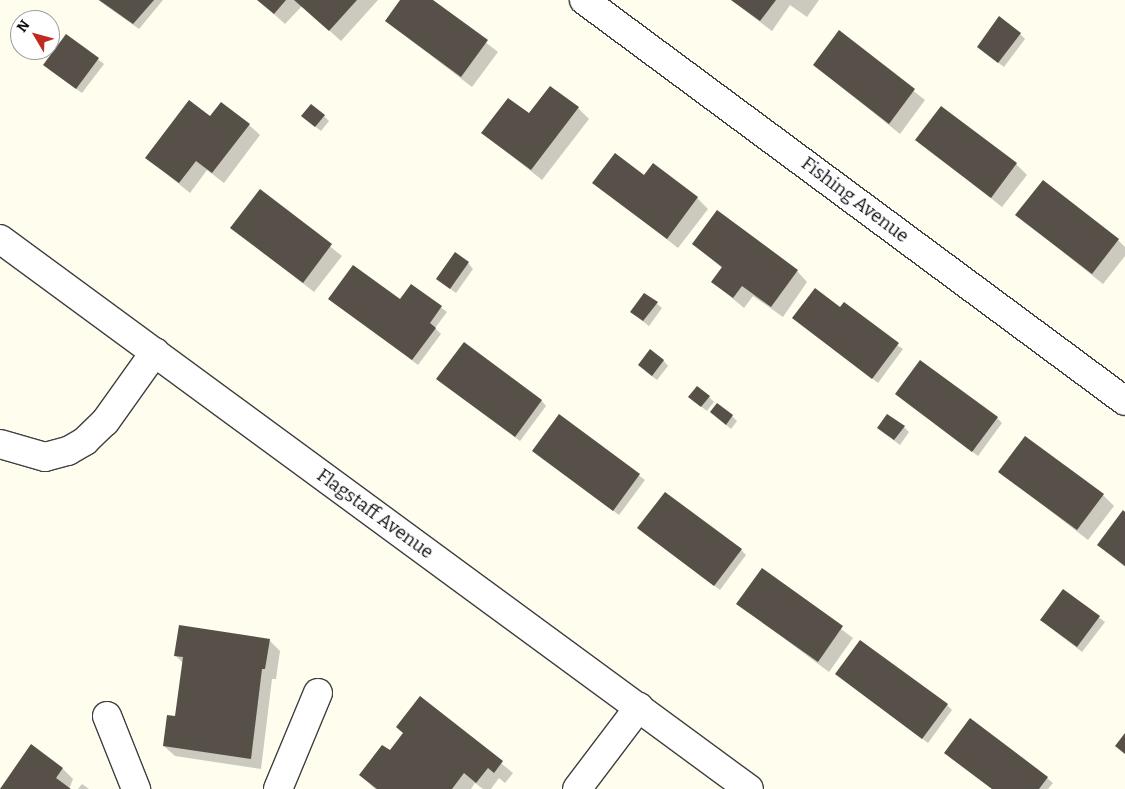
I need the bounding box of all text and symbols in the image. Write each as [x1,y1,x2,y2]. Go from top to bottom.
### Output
north arrow [10,10,60,60]
text: N [13,17,33,36]
street label: Fishing Avenue [797,153,913,247]
street label: Flagstaff Avenue [313,465,437,563]

